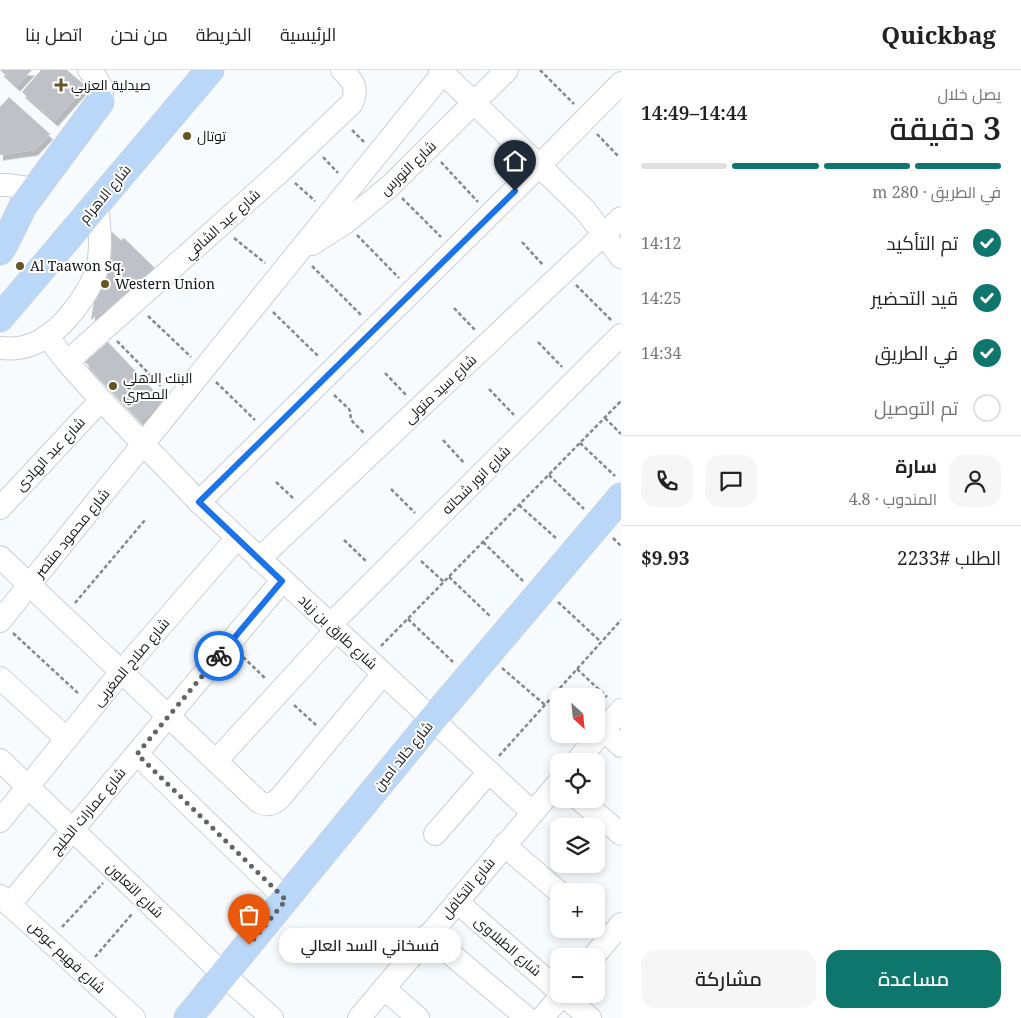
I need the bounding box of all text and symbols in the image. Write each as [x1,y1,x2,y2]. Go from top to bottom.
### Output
text: Quickbag [881,18,996,51]
text: اتصل بنا [25,22,83,46]
text: من نحن [111,22,168,46]
text: الخريطة [196,22,252,46]
text: الرئيسية [280,22,336,46]
place label: صيدلية العزبي [71,75,151,97]
marker: صيدلية العزبي [55,79,67,91]
text: يصل خلال [937,83,1001,105]
text: 14:44–14:49 [641,100,747,126]
text: 3 دقيقة [889,106,1001,149]
place label: توتال [197,126,226,145]
marker: توتال [181,130,193,142]
street label: شارع النورس [375,136,440,199]
pin [494,140,536,191]
icon: home [501,147,529,175]
street label: شارع الاهرام [74,160,136,228]
text: في الطريق · 280 m [872,181,1001,203]
street label: شارع عبد الشافي [180,184,266,265]
icon: check [973,229,1001,257]
text: تم التأكيد [886,230,958,256]
text: 14:12 [641,232,681,254]
place label: Al Taawon Sq. [30,256,124,275]
marker: Al Taawon Sq. [14,260,26,272]
place label: Western Union [115,274,215,293]
marker: Western Union [99,278,111,290]
icon: check [973,284,1001,312]
text: قيد التحضير [871,285,958,311]
text: 14:25 [641,287,681,309]
icon: check [973,339,1001,367]
text: في الطريق [875,340,958,366]
text: 14:34 [641,342,681,364]
street label: شارع سيد متولى [399,350,480,427]
place label: البنك الاهلي المصري [123,368,193,406]
marker: البنك الاهلي المصري [107,380,119,392]
text: تم التوصيل [874,395,958,421]
street label: شارع عبد الهادى [10,413,89,495]
street label: شارع انور شحاته [437,441,514,518]
text: سارة [895,453,937,479]
button: phone [641,455,693,507]
button: chat [705,455,757,507]
button: person [949,455,1001,507]
street label: شارع محمود منتصر [29,484,113,582]
text: المندوب · 4.8 [849,488,937,510]
text: $9.93 [641,545,690,571]
text: الطلب #2233 [897,545,1001,571]
street label: شارع طارق بن زياد [295,590,382,673]
street label: شارع صلاح المغربى [88,614,173,710]
courier [194,631,244,681]
icon: bike [205,642,233,670]
north arrow [550,688,605,742]
map controls [550,688,605,1003]
street label: شارع خالد امين [369,717,437,794]
button: locate [550,753,605,808]
street label: شارع عمارات الخليج [46,763,130,858]
button: layers [550,818,605,873]
street label: شارع التكافل [437,853,499,922]
street label: شارع التعاون [103,858,168,922]
button: + [550,883,605,938]
pin [228,894,270,945]
icon: bag [235,901,263,929]
street label: شارع الطبلاوى [471,911,546,980]
street label: شارع فهيم عوض [24,916,110,998]
callout: فسخاني السد العالي [279,928,462,962]
text: فسخاني السد العالي [301,934,439,956]
button: − [550,948,605,1003]
button: مشاركة [641,950,816,1008]
button: مساعدة [826,950,1001,1008]

